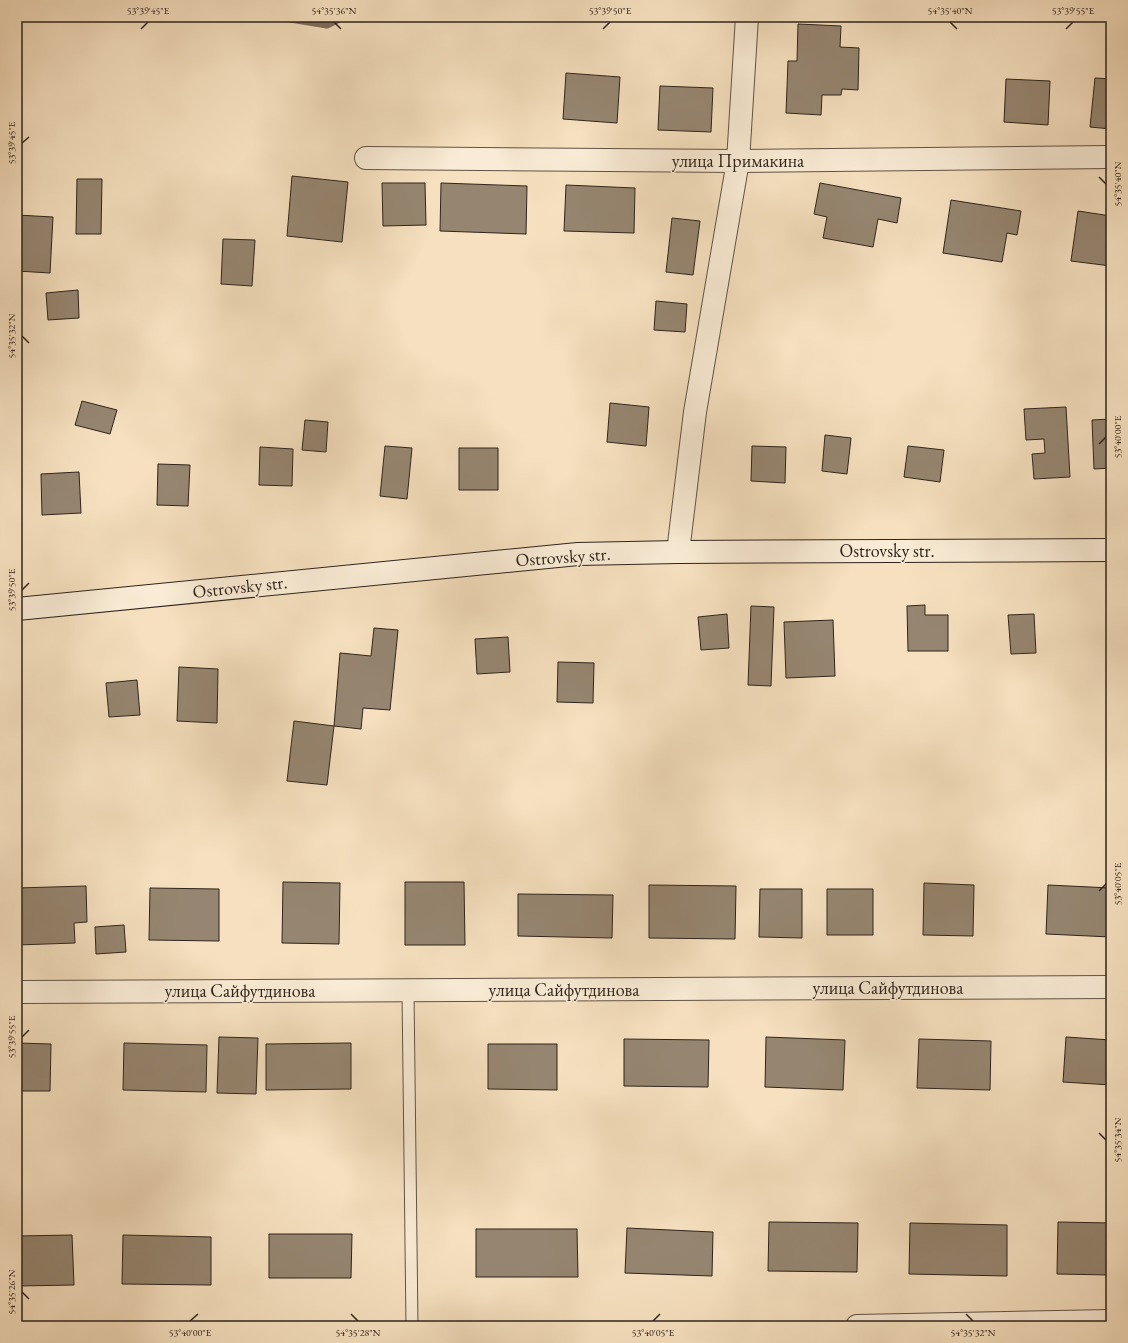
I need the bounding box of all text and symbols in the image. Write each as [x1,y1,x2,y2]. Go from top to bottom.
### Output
text: 53°39'45"E [127,4,170,17]
text: 54°35'36"N [312,4,357,17]
text: 53°39'50"E [589,4,632,17]
text: 54°35'40"N [928,4,973,17]
text: 53°39'55"E [1052,4,1095,17]
text: 53°39'45"E [5,121,18,164]
street label: улица Примакина [672,149,805,172]
text: 54°35'40"N [1111,161,1124,206]
text: 54°35'32"N [5,313,18,358]
text: 53°40'00"E [1111,415,1124,458]
street label: Ostrovsky str. [839,539,935,562]
street label: Ostrovsky str. [515,542,611,571]
text: 53°39'50"E [5,568,18,611]
street label: Ostrovsky str. [191,570,288,603]
text: 53°40'05"E [1111,862,1124,905]
street label: улица Сайфутдинова [813,976,964,999]
street label: улица Сайфутдинова [489,978,640,1001]
street label: улица Сайфутдинова [165,979,316,1002]
text: 53°39'55"E [5,1015,18,1058]
text: 54°35'34"N [1111,1117,1124,1162]
text: 54°35'26"N [5,1269,18,1314]
text: 53°40'00"E [169,1326,212,1339]
text: 54°35'28"N [336,1326,381,1339]
text: 53°40'05"E [632,1326,675,1339]
text: 54°35'32"N [951,1326,996,1339]

